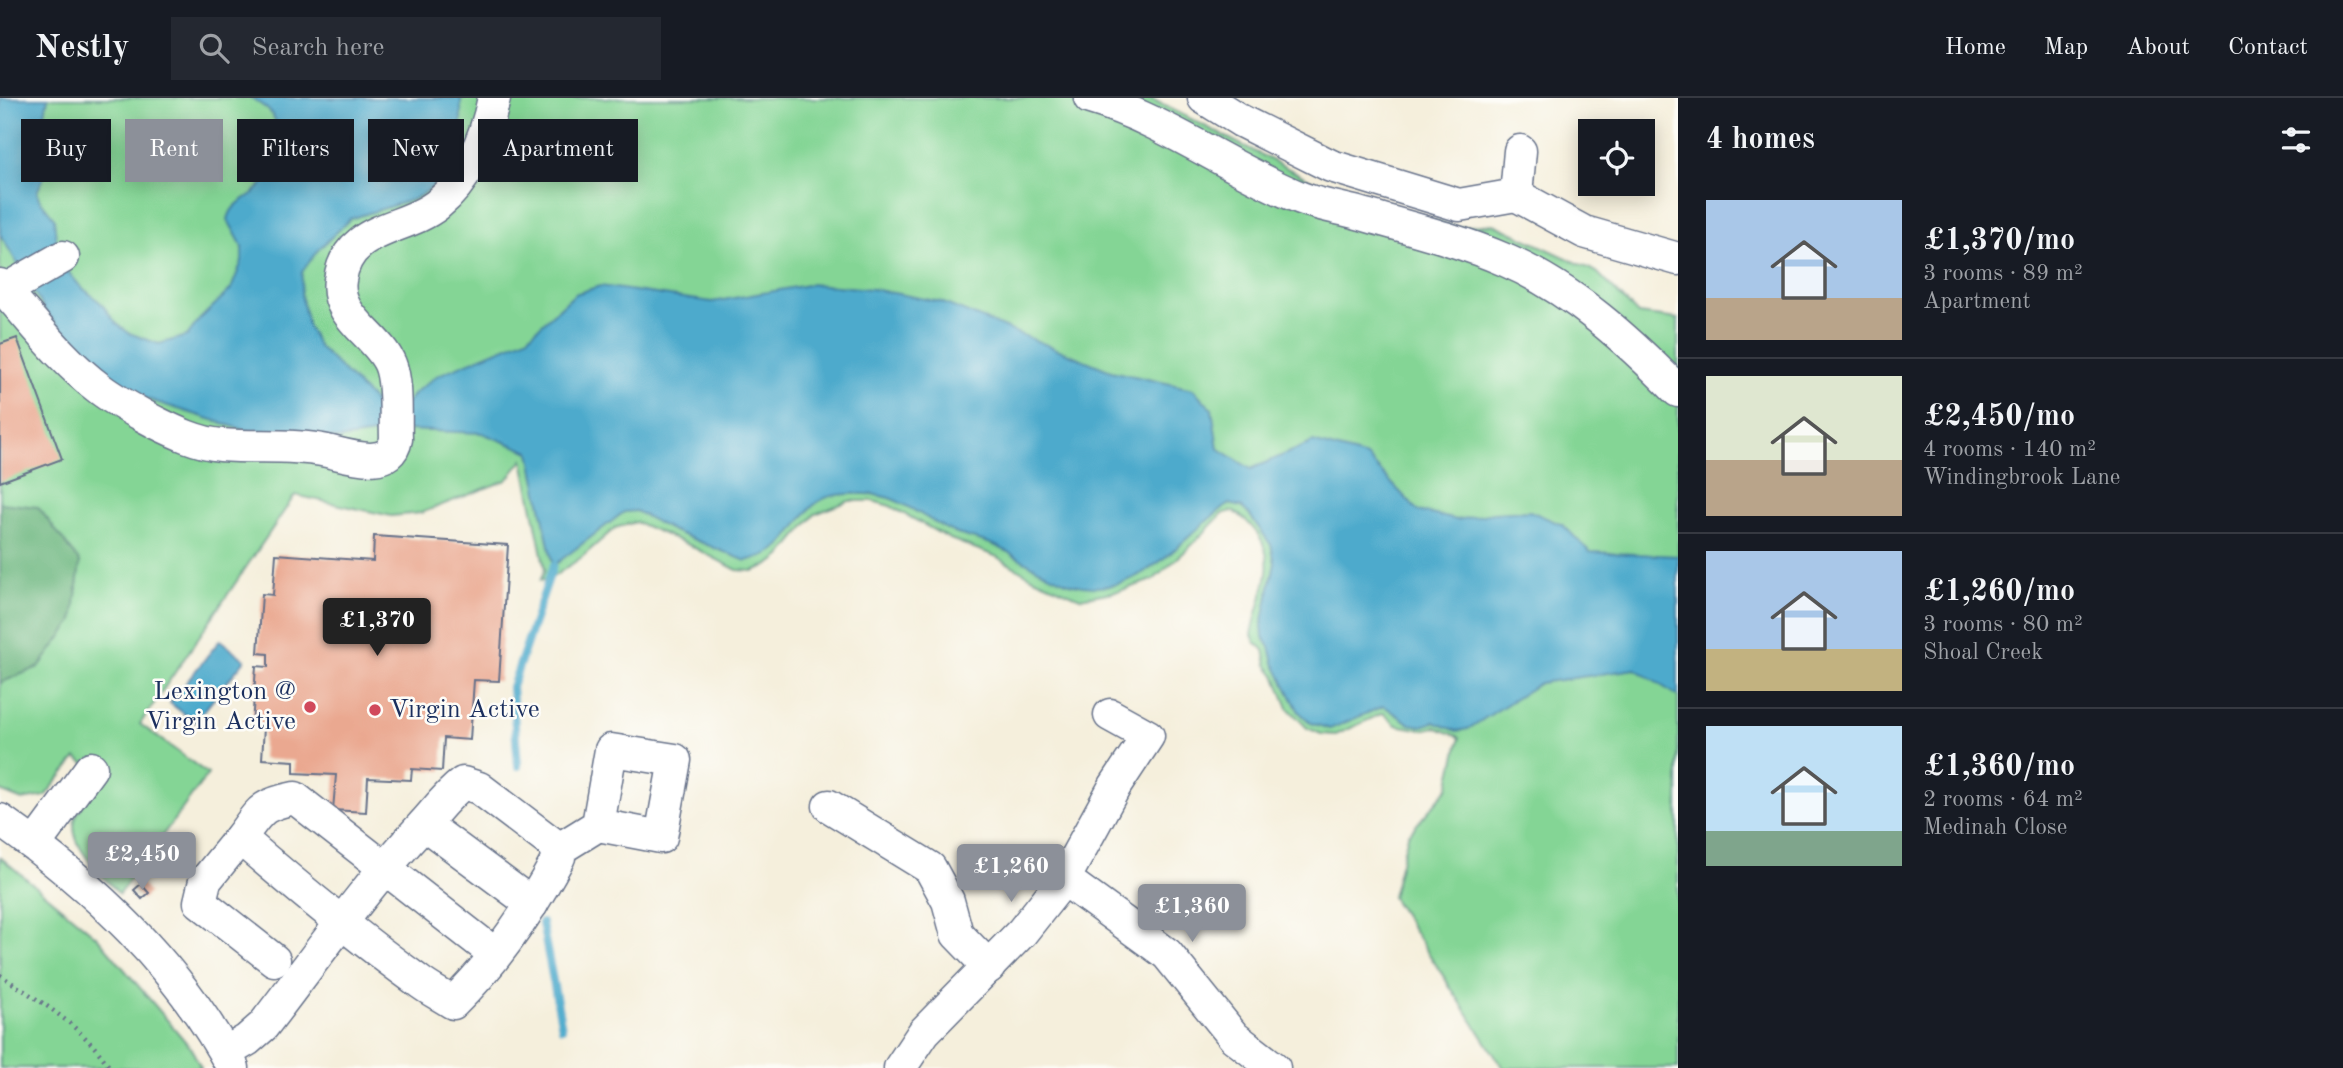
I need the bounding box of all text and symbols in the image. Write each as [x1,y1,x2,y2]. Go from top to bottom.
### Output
search box [171,17,661,80]
icon: search [195,29,233,67]
text: Nestly [35,32,129,65]
text: Search here [251,35,385,61]
text: Home [1945,36,2006,60]
text: Map [2044,36,2088,60]
text: About [2126,36,2190,60]
text: Contact [2228,36,2308,60]
chip: Buy [21,119,111,182]
chip: Rent [125,119,223,182]
chip: Filters [237,119,354,182]
chip: New [368,119,464,182]
chip: Apartment [478,119,638,182]
map controls [1578,119,1655,196]
button: locate [1578,119,1655,196]
icon: filters [2277,121,2315,159]
text: 4 homes [1706,125,1815,155]
text: £1,370/mo [1923,226,2075,256]
icon: home [1762,228,1846,312]
text: 3 rooms · 89 m² [1923,262,2083,285]
text: Apartment [1923,290,2031,313]
text: £2,450/mo [1923,402,2075,432]
icon: home [1762,404,1846,488]
text: 4 rooms · 140 m² [1923,438,2096,461]
text: Windingbrook Lane [1923,466,2120,489]
text: £1,260/mo [1923,577,2075,607]
icon: home [1762,579,1846,663]
pin: £1,370 [320,598,434,658]
text: £1,370 [339,609,415,632]
text: 3 rooms · 80 m² [1923,613,2083,636]
text: Shoal Creek [1923,641,2043,664]
place label: Lexington @ Virgin Active [145,679,296,735]
place label: Virgin Active [389,697,540,723]
marker: Lexington @ Virgin Active [302,699,318,715]
marker: Virgin Active [367,702,383,718]
text: £1,360/mo [1923,752,2075,782]
icon: home [1762,754,1846,838]
text: 2 rooms · 64 m² [1923,788,2083,811]
text: Medinah Close [1923,816,2067,839]
pin: £2,450 [85,832,199,892]
text: £2,450 [104,843,180,866]
pin: £1,260 [954,844,1068,904]
text: £1,260 [973,855,1049,878]
pin: £1,360 [1135,884,1249,944]
text: £1,360 [1154,895,1230,918]

